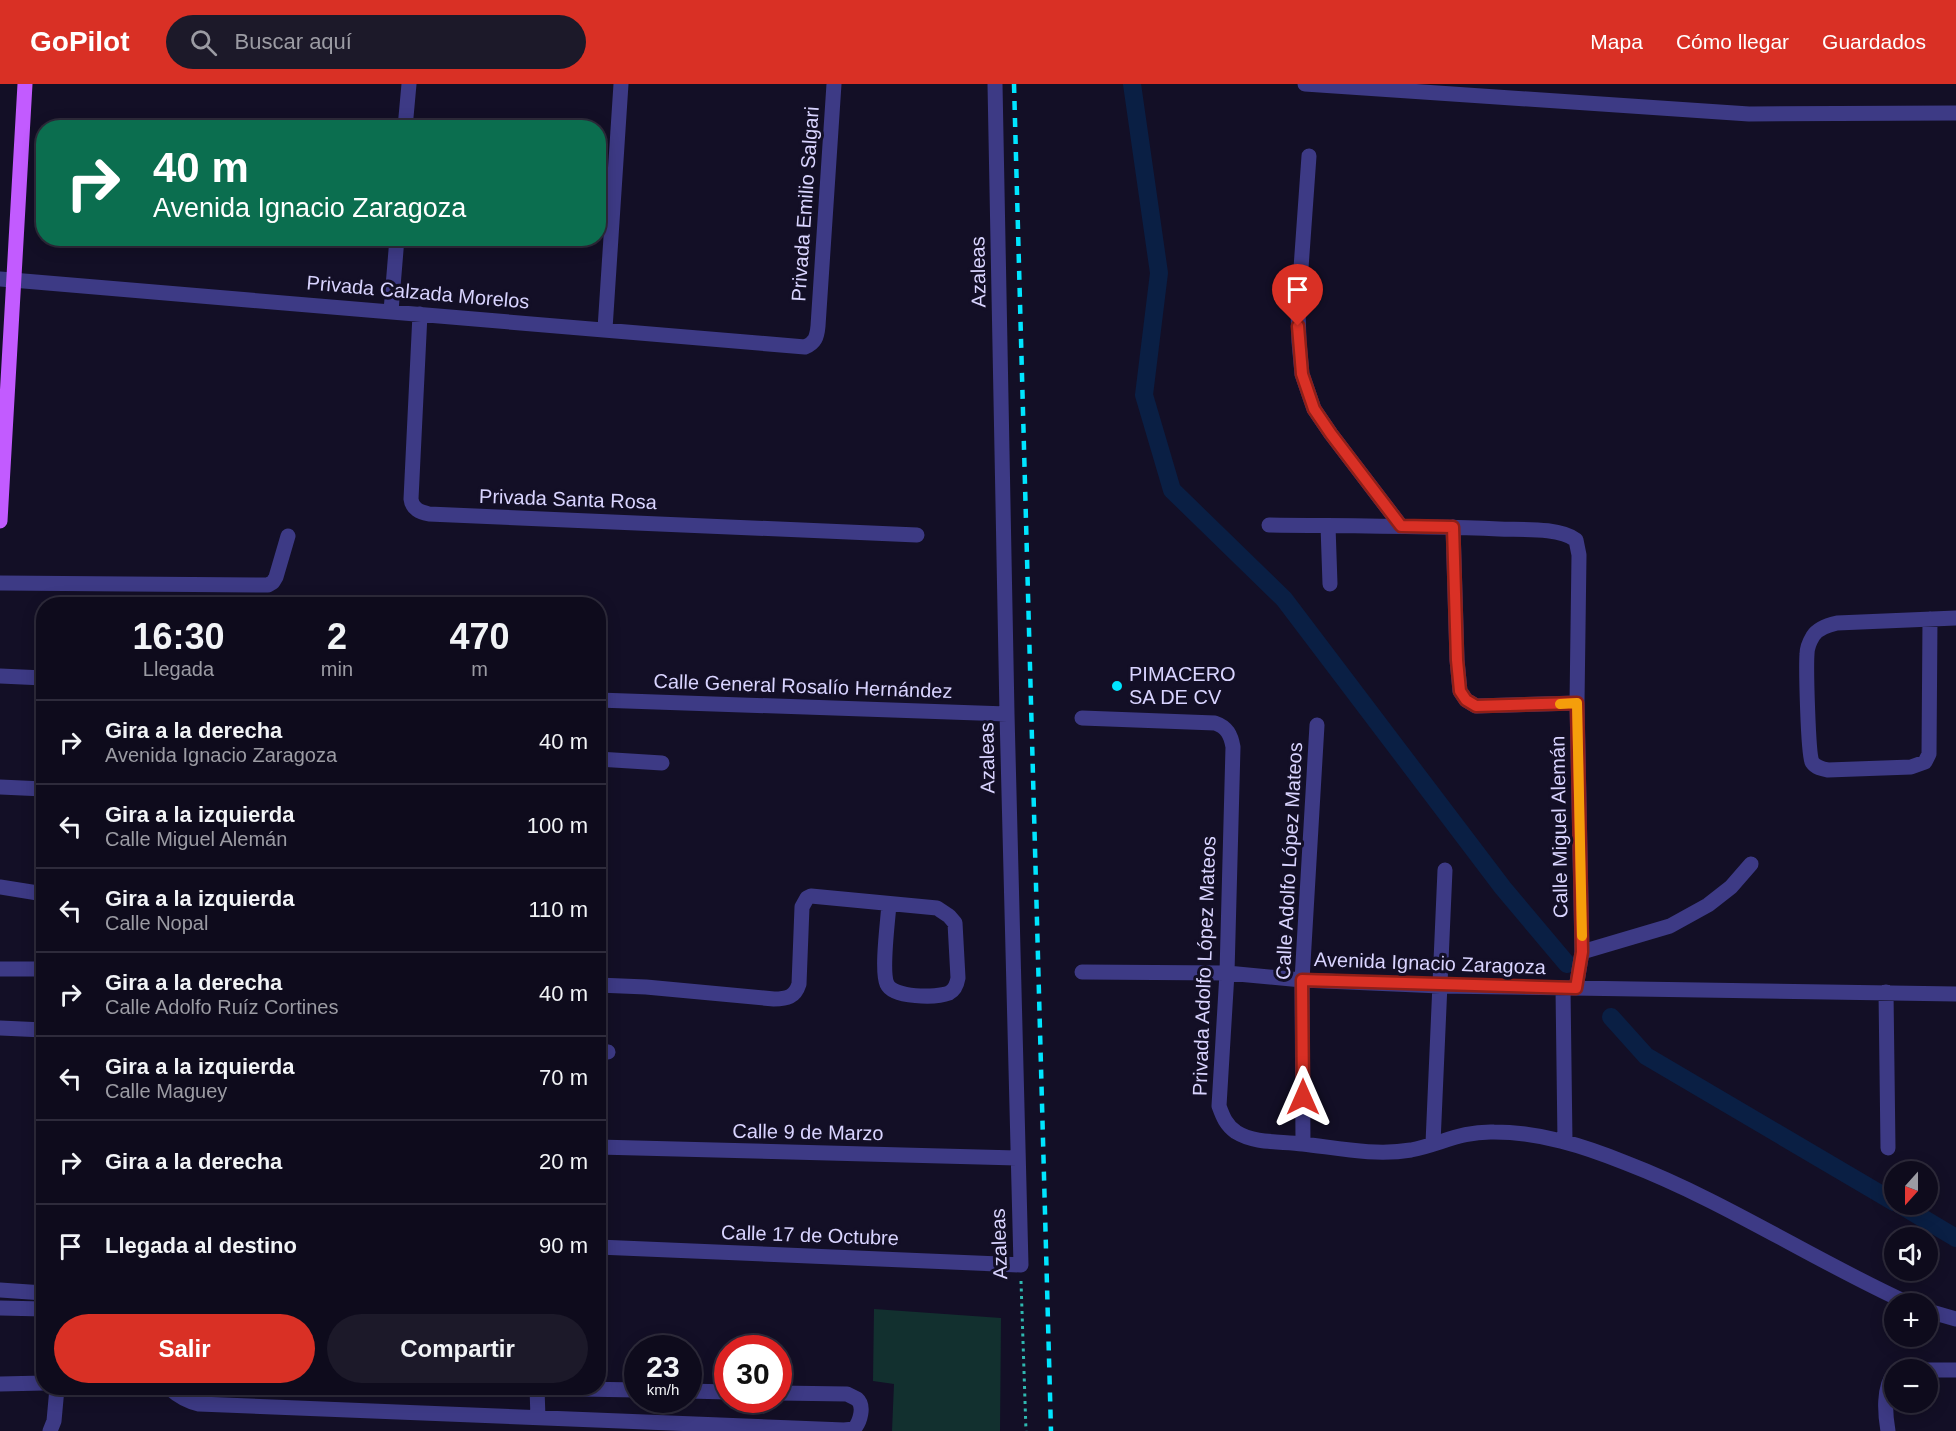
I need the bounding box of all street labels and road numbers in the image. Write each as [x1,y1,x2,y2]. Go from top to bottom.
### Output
street label: Privada Emilio Salgari [787,106,823,302]
street label: Azaleas [966,236,990,308]
street label: Privada Calzada Morelos [306,271,530,313]
street label: Privada Santa Rosa [479,485,658,513]
street label: Calle General Rosalío Hernández [653,670,953,702]
street label: Azaleas [975,722,999,794]
street label: Calle Miguel Alemán [1546,736,1572,918]
street label: Calle Adolfo López Mateos [1272,742,1306,980]
street label: Privada Adolfo López Mateos [1188,836,1220,1096]
street label: Avenida Ignacio Zaragoza [1314,948,1547,978]
street label: Calle 9 de Marzo [732,1120,884,1144]
street label: Azaleas [987,1208,1011,1280]
street label: Calle 17 de Octubre [721,1221,899,1249]

